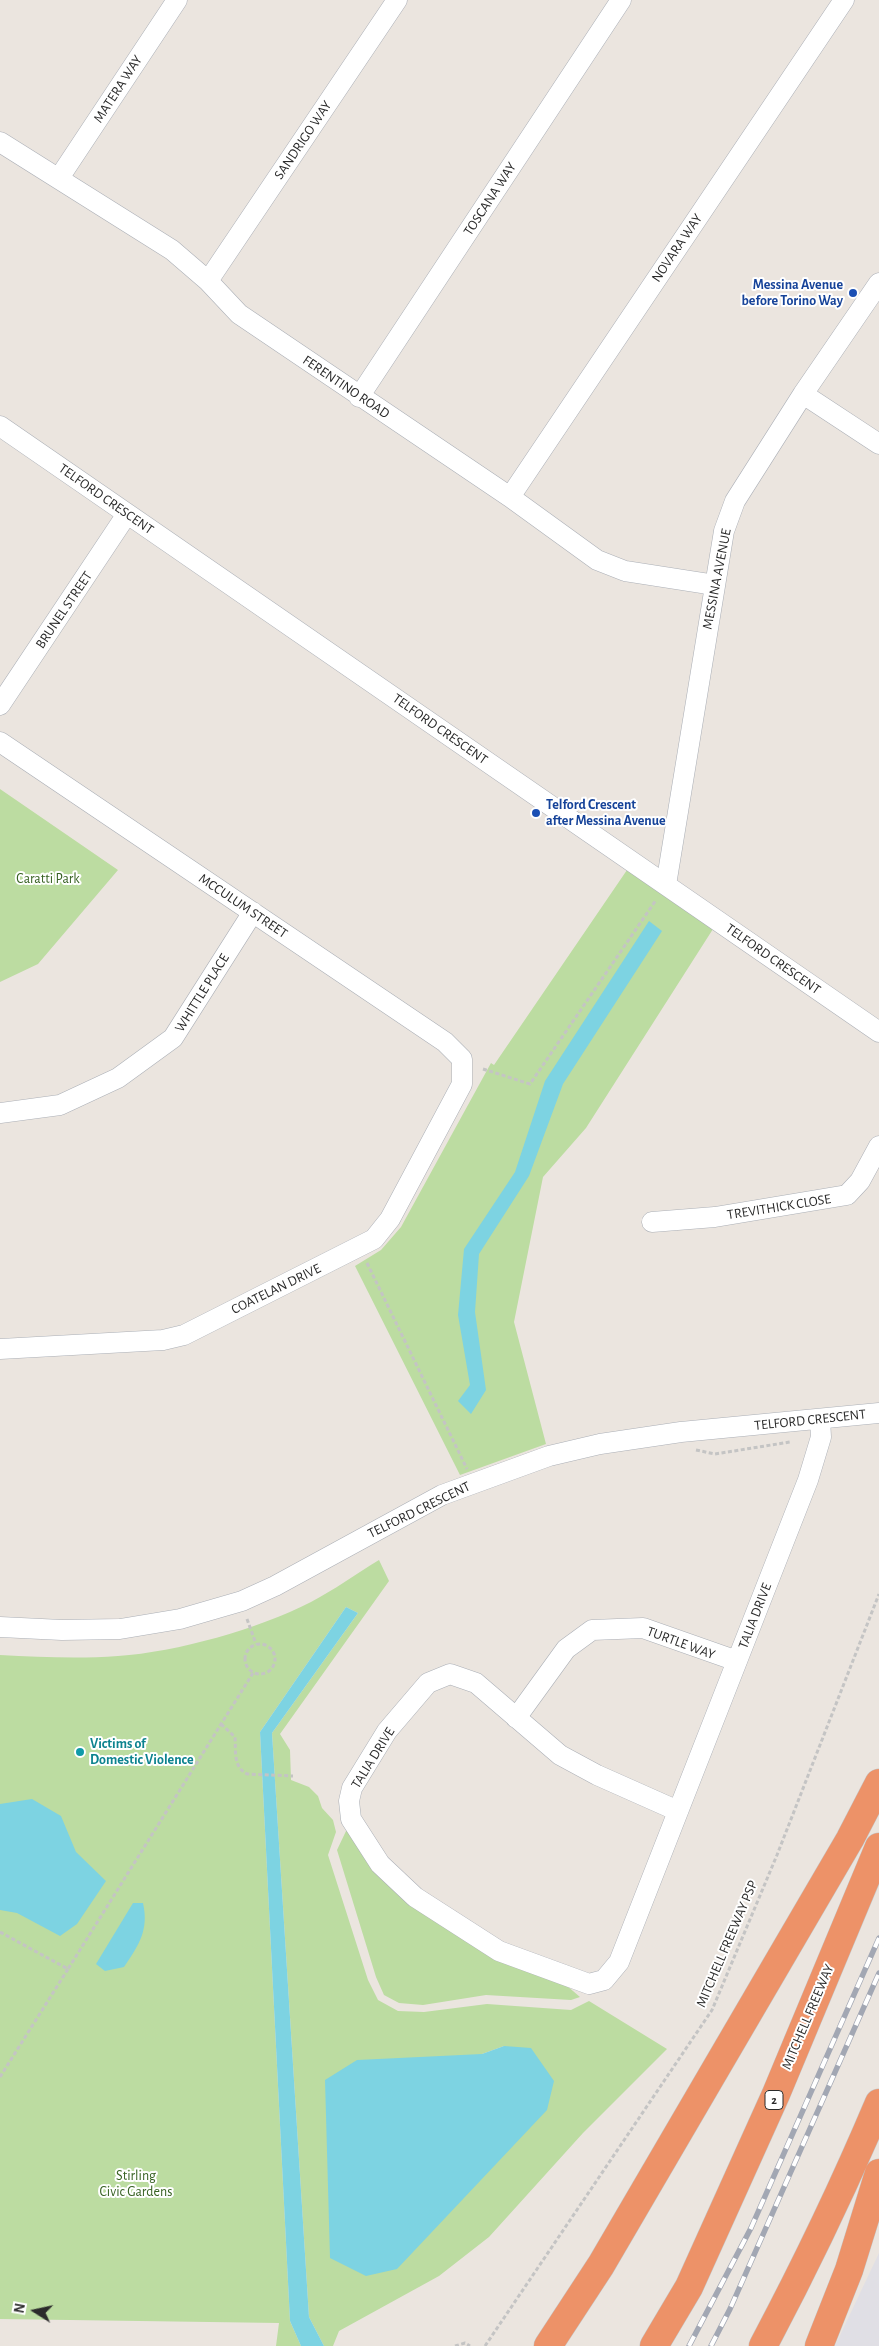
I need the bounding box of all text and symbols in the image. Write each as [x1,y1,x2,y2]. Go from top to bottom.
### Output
street label: MATERA WAY [90,52,146,126]
street label: SANDRIGO WAY [271,98,335,182]
street label: TOSCANA WAY [460,159,520,239]
street label: NOVARA WAY [648,211,706,285]
place label: Messina Avenue before Torino Way [741,277,843,310]
marker: Messina Avenue before Torino Way [847,287,859,299]
street label: FERENTINO ROAD [299,352,393,422]
street label: TELFORD CRESCENT [55,460,157,538]
street label: MESSINA AVENUE [699,527,735,631]
street label: BRUNEL STREET [32,568,96,652]
street label: TELFORD CRESCENT [389,690,491,768]
place label: Telford Crescent after Messina Avenue [546,797,666,830]
marker: Telford Crescent after Messina Avenue [530,807,542,819]
street label: MCCULUM STREET [195,870,291,942]
park label: Caratti Park [16,871,80,887]
street label: TELFORD CRESCENT [722,920,824,998]
street label: WHITTLE PLACE [171,951,233,1035]
street label: TREVITHICK CLOSE [726,1190,832,1224]
street label: COATELAN DRIVE [228,1260,324,1318]
street label: TELFORD CRESCENT [753,1406,867,1434]
street label: TELFORD CRESCENT [365,1478,473,1542]
street label: TALIA DRIVE [735,1581,775,1651]
street label: TURTLE WAY [644,1623,718,1663]
street label: TALIA DRIVE [348,1724,398,1792]
place label: Victims of Domestic Violence [90,1736,194,1768]
marker: Victims of Domestic Violence [74,1746,86,1758]
street label: MITCHELL FREEWAY PSP [693,1878,761,2010]
street label: MITCHELL FREEWAY [778,1962,838,2072]
road number: 2 [765,2090,783,2110]
park label: Stirling Civic Gardens [100,2168,172,2200]
north arrow [10,2286,60,2336]
text: N [12,2302,28,2314]

